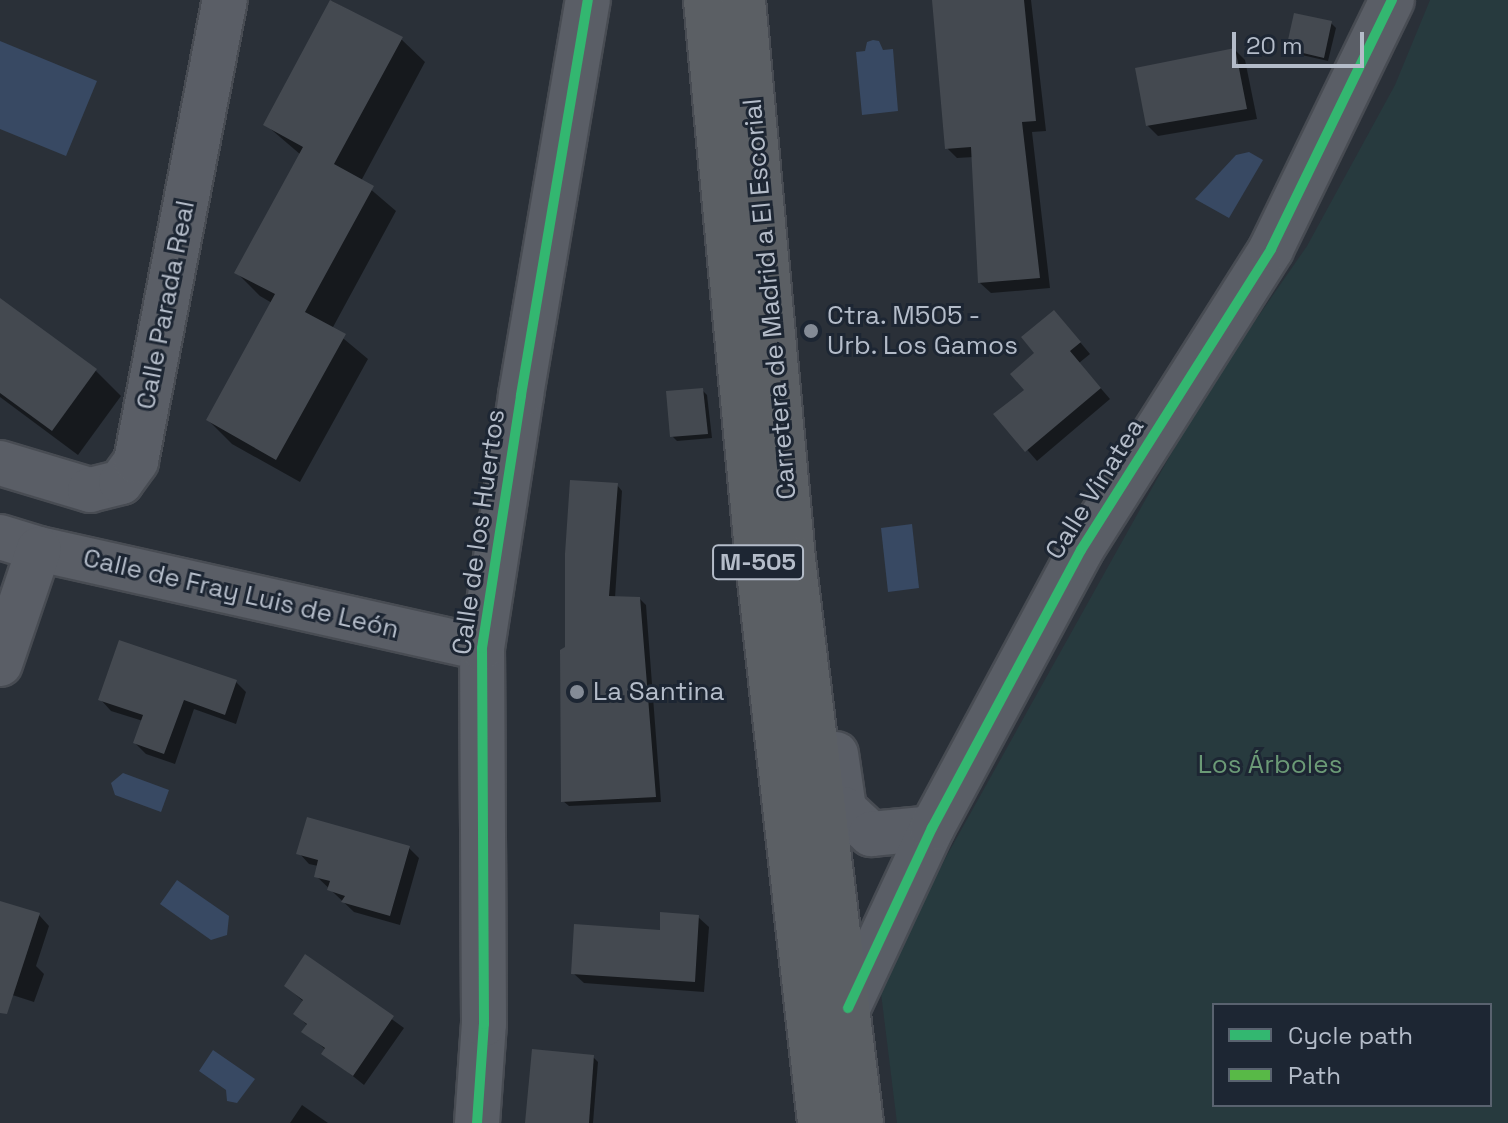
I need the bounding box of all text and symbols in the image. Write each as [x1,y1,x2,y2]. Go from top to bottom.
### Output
scale bar [1236,16,1368,66]
text: 20 m [1246,30,1303,61]
street label: Carretera de Madrid a El Escorial [737,97,803,501]
street label: Calle Parada Real [130,198,202,412]
place label: Ctra. M505 - Urb. Los Gamos [827,300,1019,362]
marker: Ctra. M505 - Urb. Los Gamos [802,322,820,340]
street label: Calle de los Huertos [446,407,512,657]
street label: Calle Vinatea [1039,413,1151,565]
street label: Calle de Fray Luis de León [80,542,402,646]
road number: M-505 [712,542,804,582]
place label: La Santina [593,676,725,708]
marker: La Santina [568,683,586,701]
park label: Los Árboles [1197,749,1343,781]
legend [1212,1003,1492,1107]
text: Cycle path [1288,1020,1413,1051]
text: Path [1288,1060,1341,1091]

